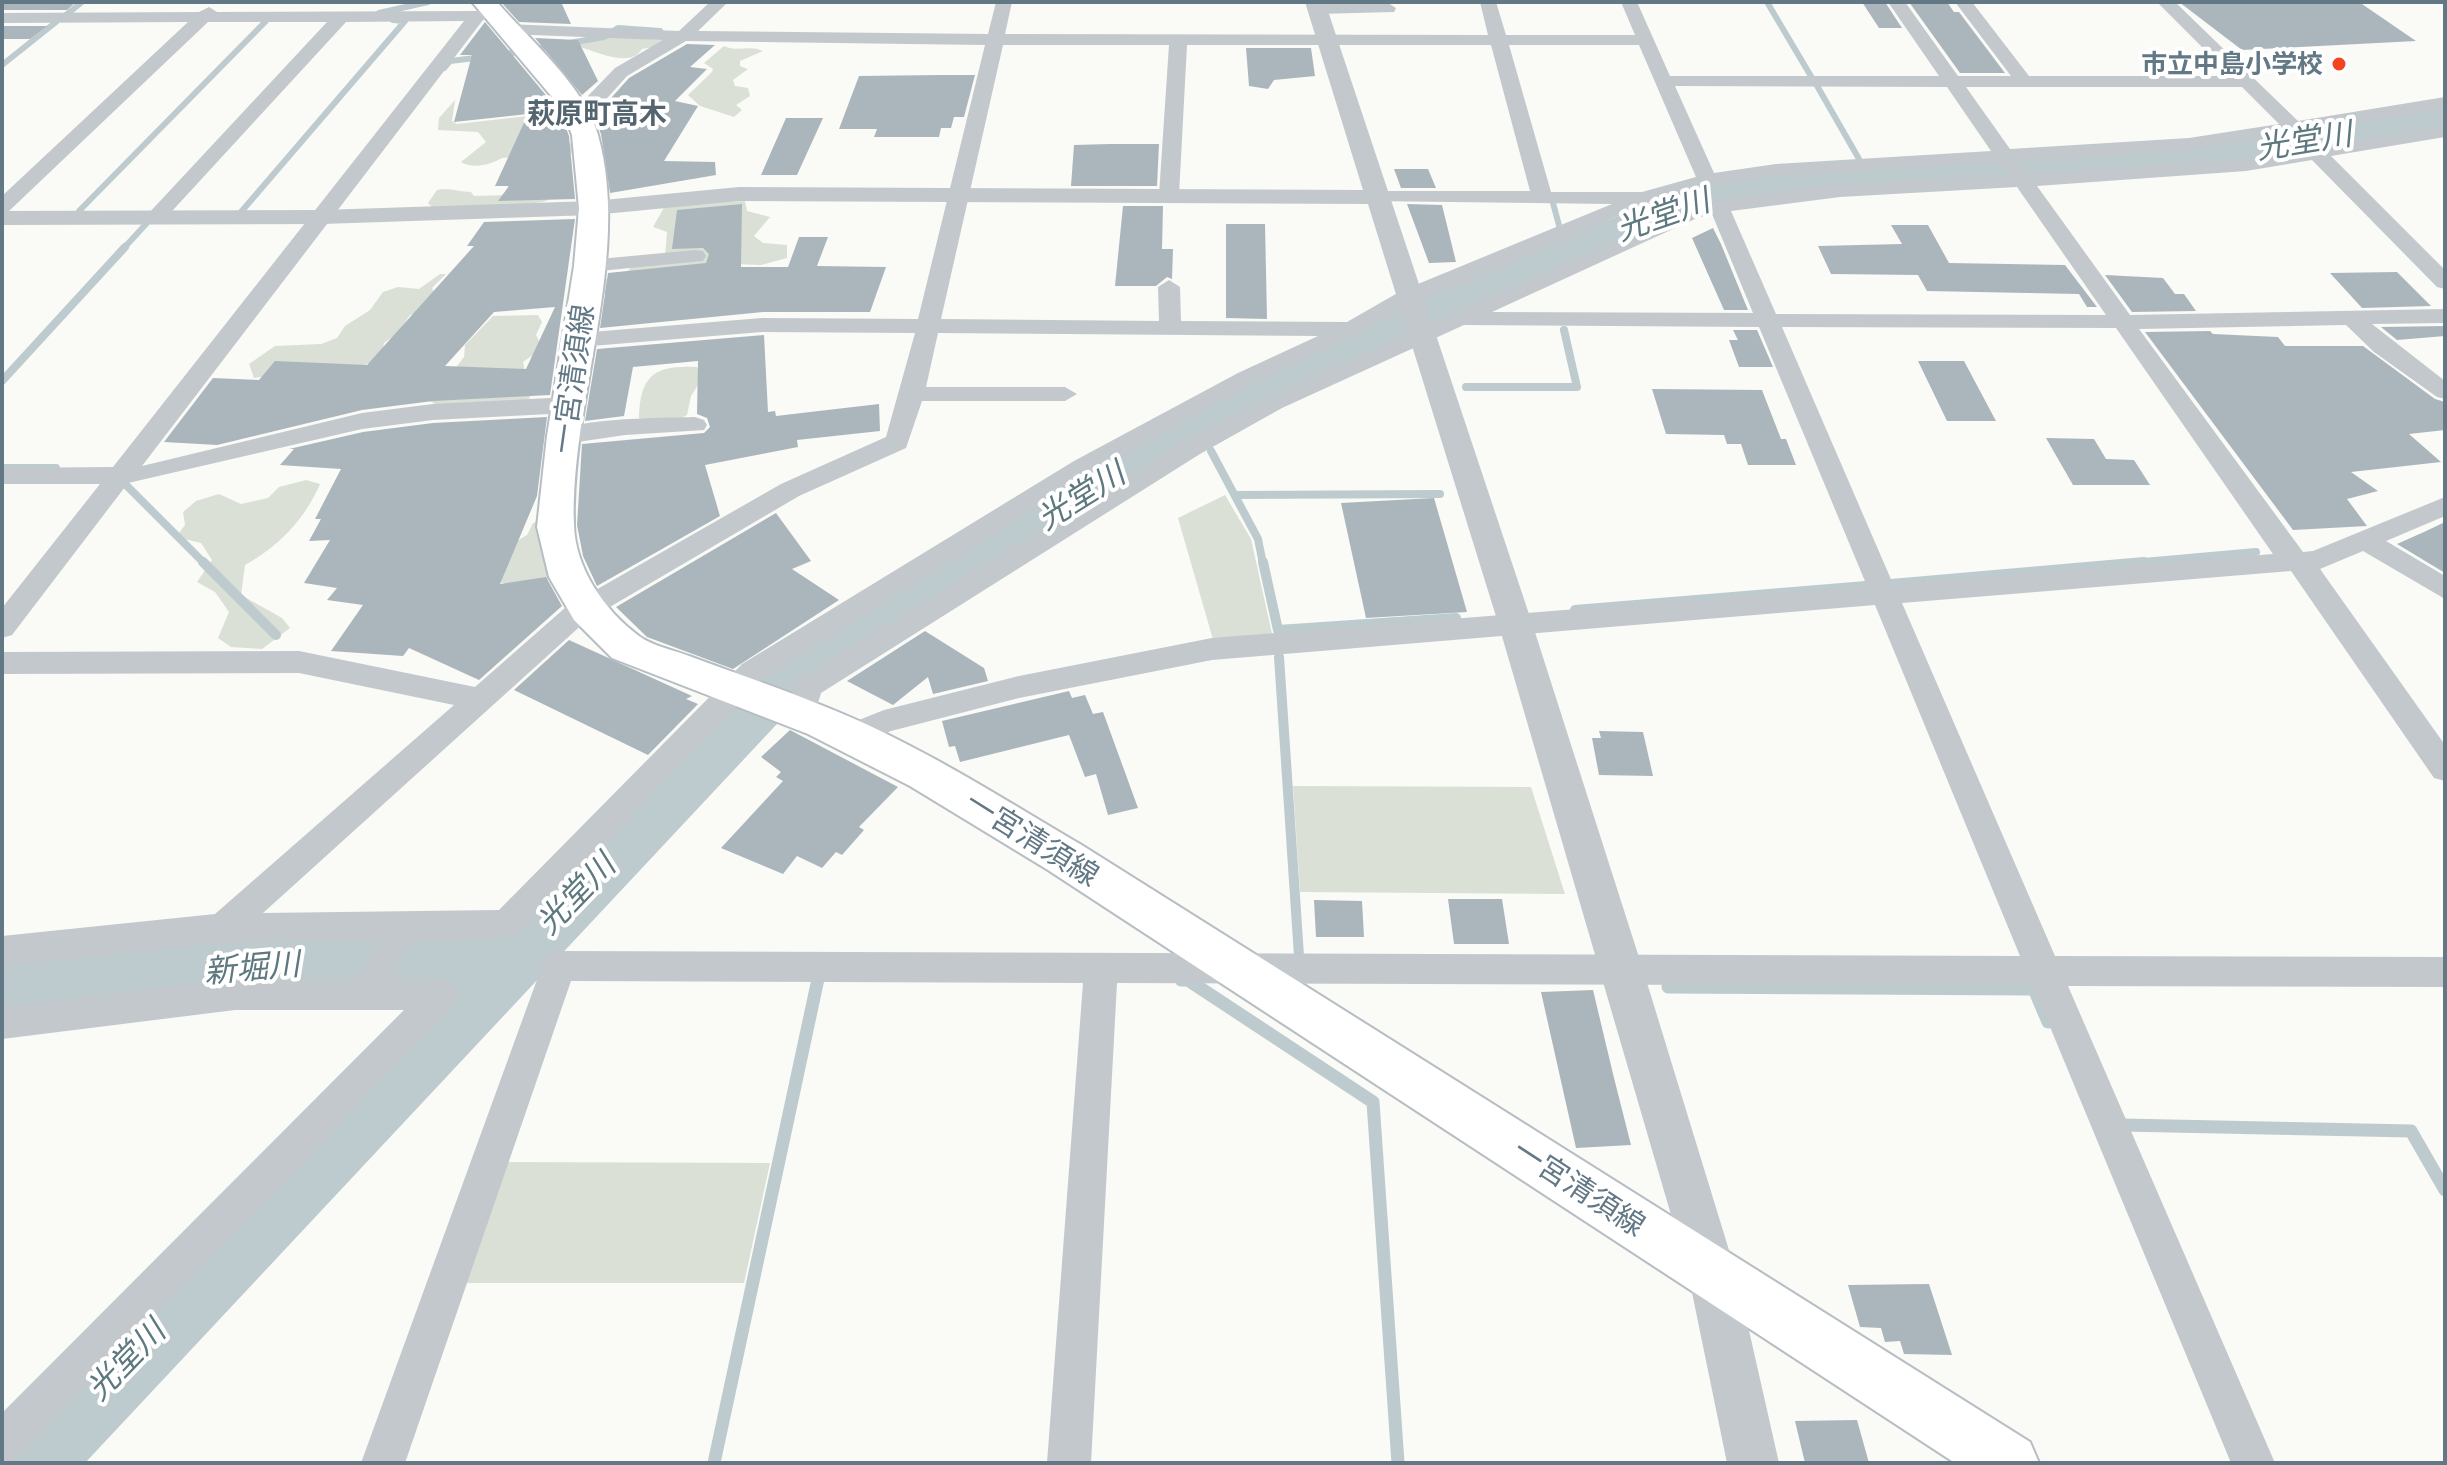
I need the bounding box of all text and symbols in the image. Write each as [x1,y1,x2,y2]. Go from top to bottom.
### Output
place label: 市立中島小学校 [2141,48,2323,80]
marker: 市立中島小学校 [2330,55,2348,73]
district label: 萩原町高木 [527,97,667,131]
water label: 光堂川 [2254,115,2354,167]
water label: 光堂川 [1611,181,1715,249]
street label: 一宮清須線 [545,302,601,456]
water label: 光堂川 [1030,454,1132,538]
street label: 一宮清須線 [959,784,1105,894]
water label: 光堂川 [529,846,623,942]
water label: 新堀川 [203,945,301,991]
street label: 一宮清須線 [1506,1132,1652,1244]
water label: 光堂川 [79,1312,173,1408]

